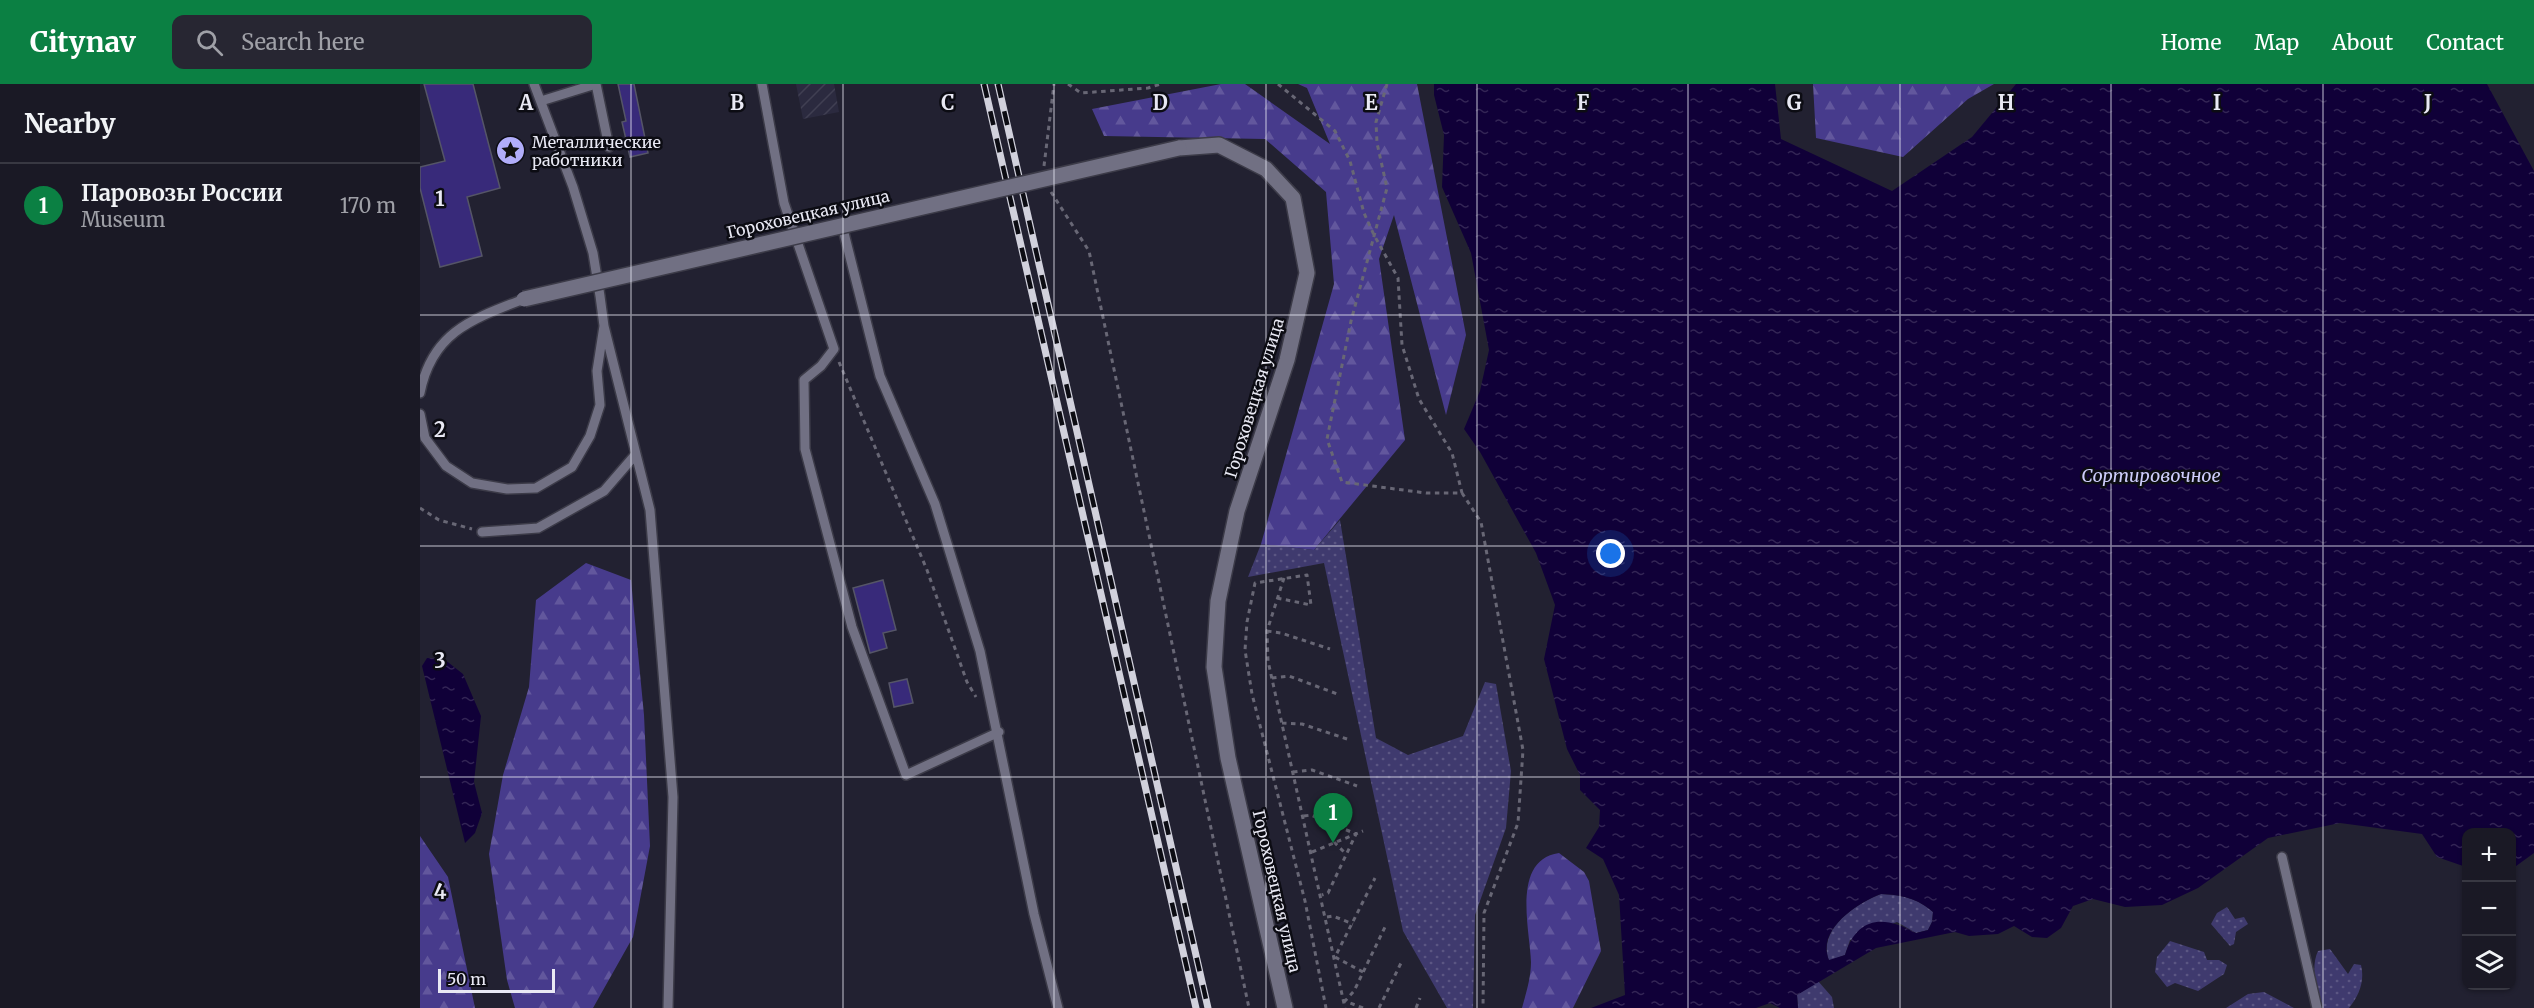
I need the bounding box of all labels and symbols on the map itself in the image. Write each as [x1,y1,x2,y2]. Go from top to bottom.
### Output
text: A [518,90,534,115]
text: B [730,90,744,115]
text: C [941,90,955,115]
text: D [1152,90,1168,115]
text: E [1364,90,1378,115]
text: F [1577,90,1590,115]
text: G [1787,90,1802,115]
text: H [1998,90,2014,115]
text: I [2213,90,2221,115]
text: J [2423,90,2432,115]
place label: Металлические работники [532,132,661,170]
place icon: Металлические работники [495,135,527,167]
street label: Гороховецкая улица [725,185,892,242]
text: 1 [435,186,445,211]
street label: Гороховецкая улица [1220,315,1288,480]
text: 2 [434,417,446,442]
water label: Сортировочное [2081,464,2221,487]
your location [1596,539,1625,568]
text: 3 [434,648,446,673]
pin: 1 [1314,794,1352,843]
street label: Гороховецкая улица [1249,808,1306,975]
text: 4 [434,879,447,904]
scale bar [438,966,555,994]

